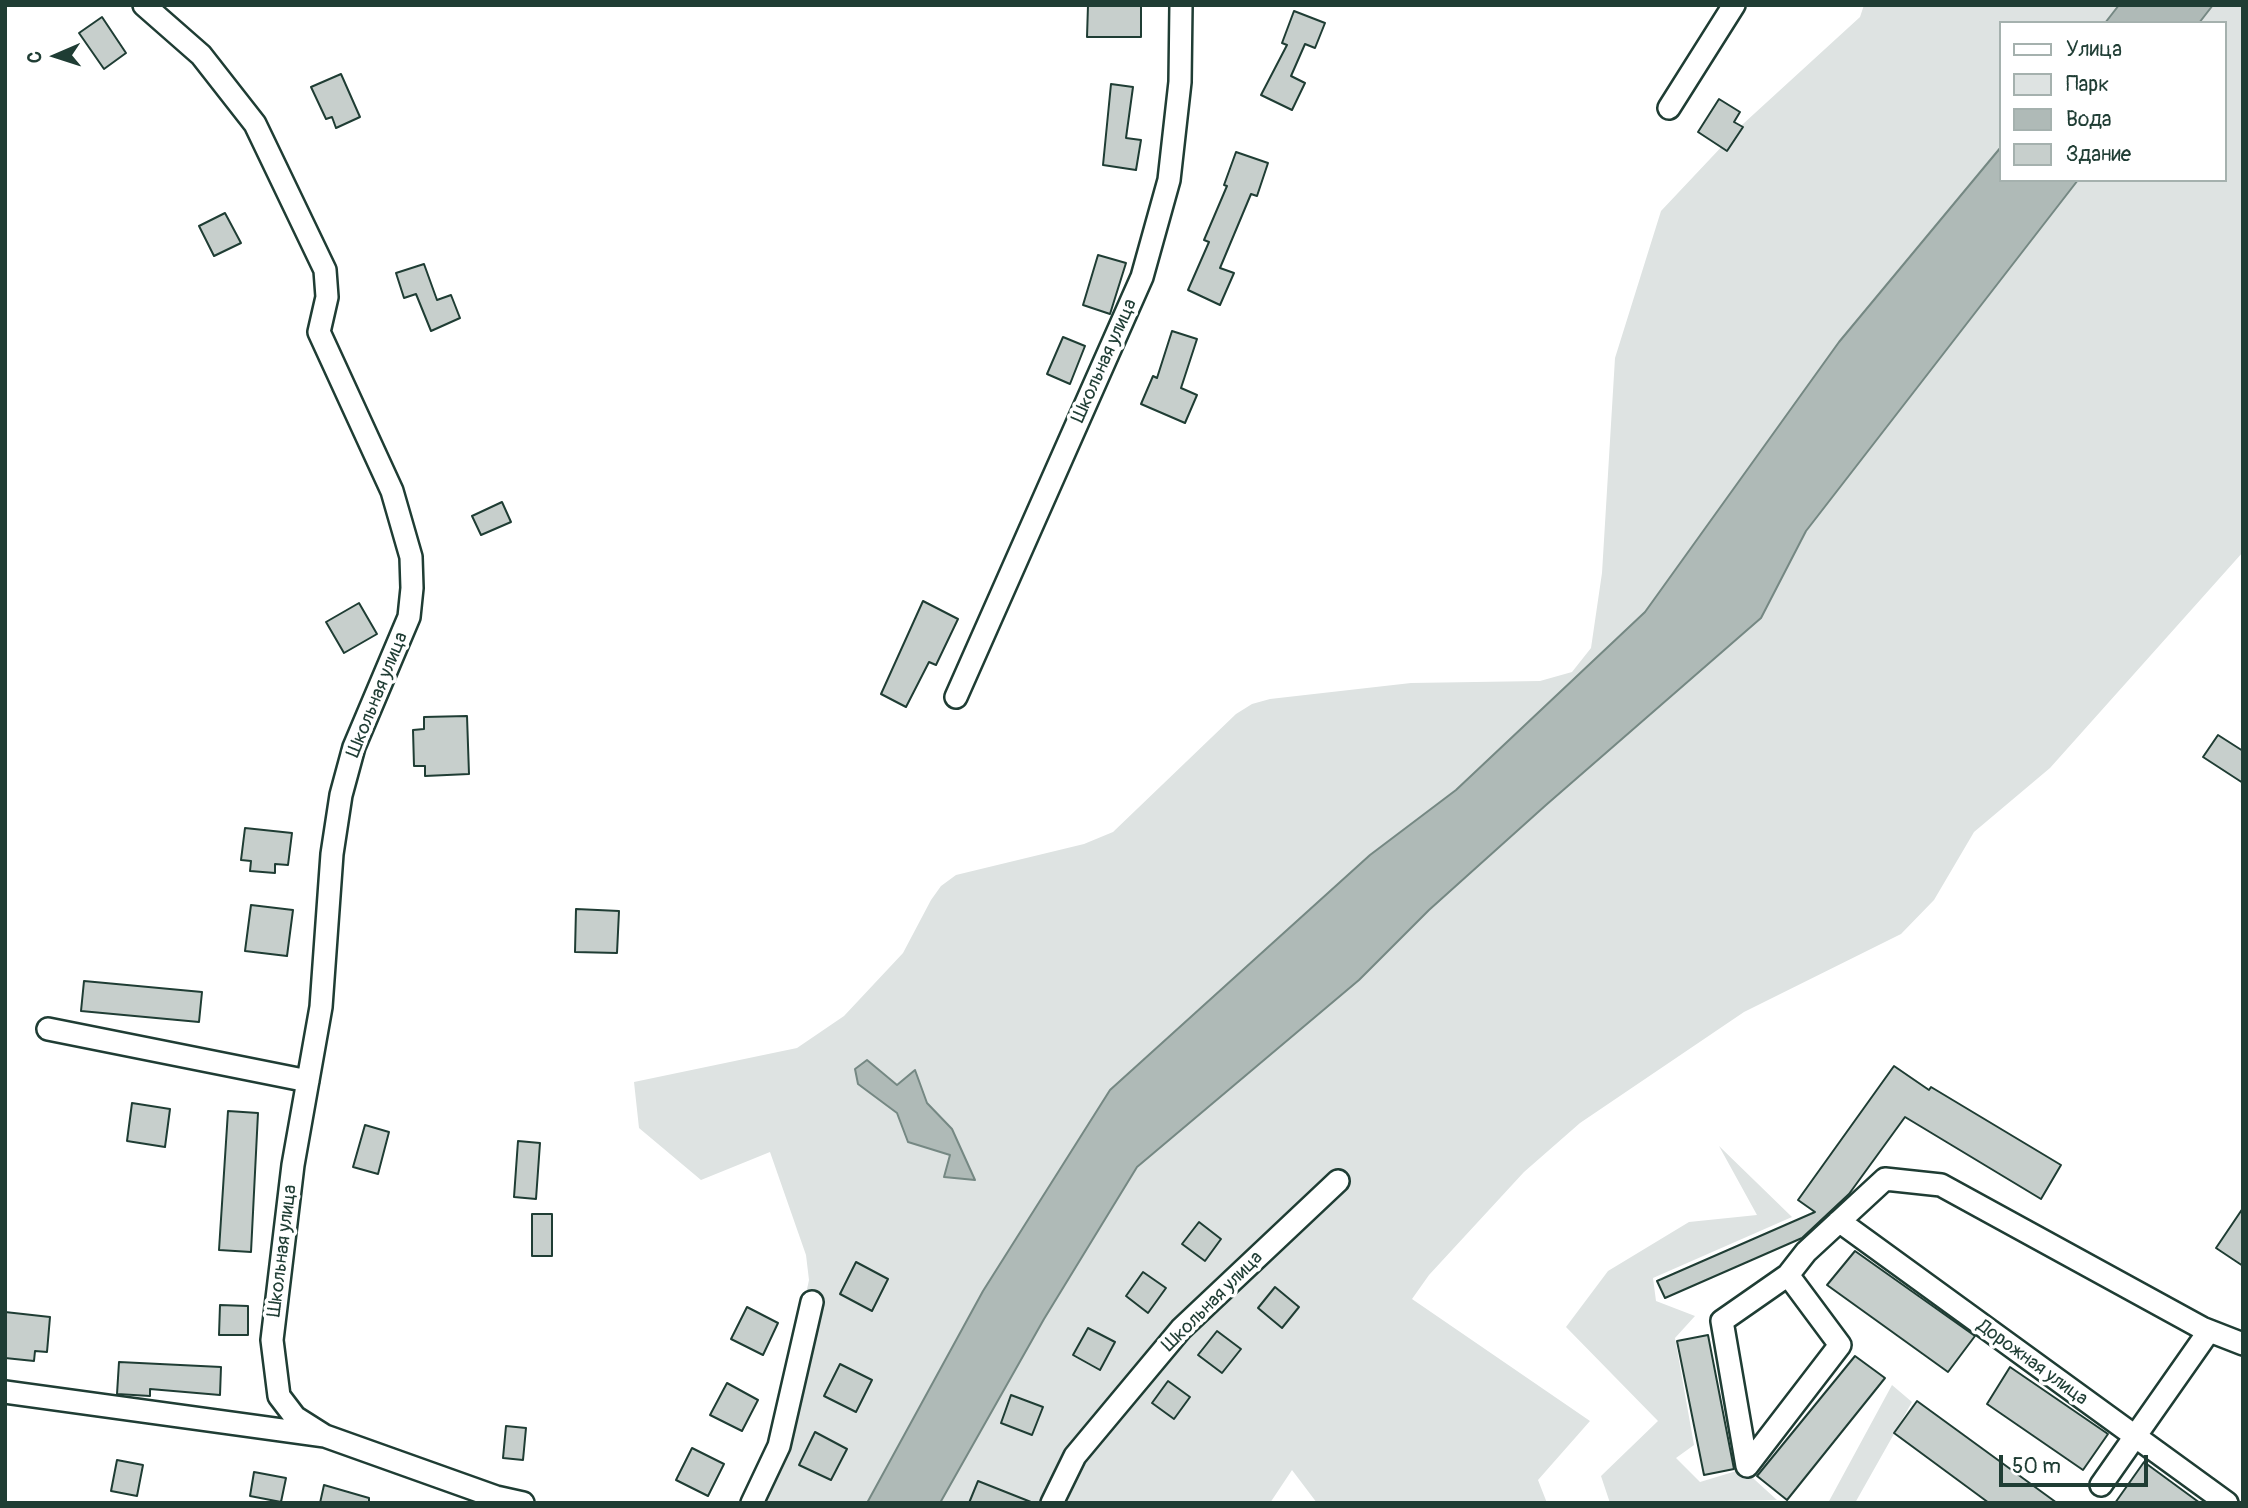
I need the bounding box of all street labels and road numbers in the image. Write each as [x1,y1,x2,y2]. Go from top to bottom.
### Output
street label: Школьная улица [1068,296,1142,426]
street label: Школьная улица [343,629,413,761]
street label: Школьная улица [264,1184,302,1318]
street label: Школьная улица [1158,1247,1268,1357]
street label: Дорожная улица [1972,1315,2092,1411]

